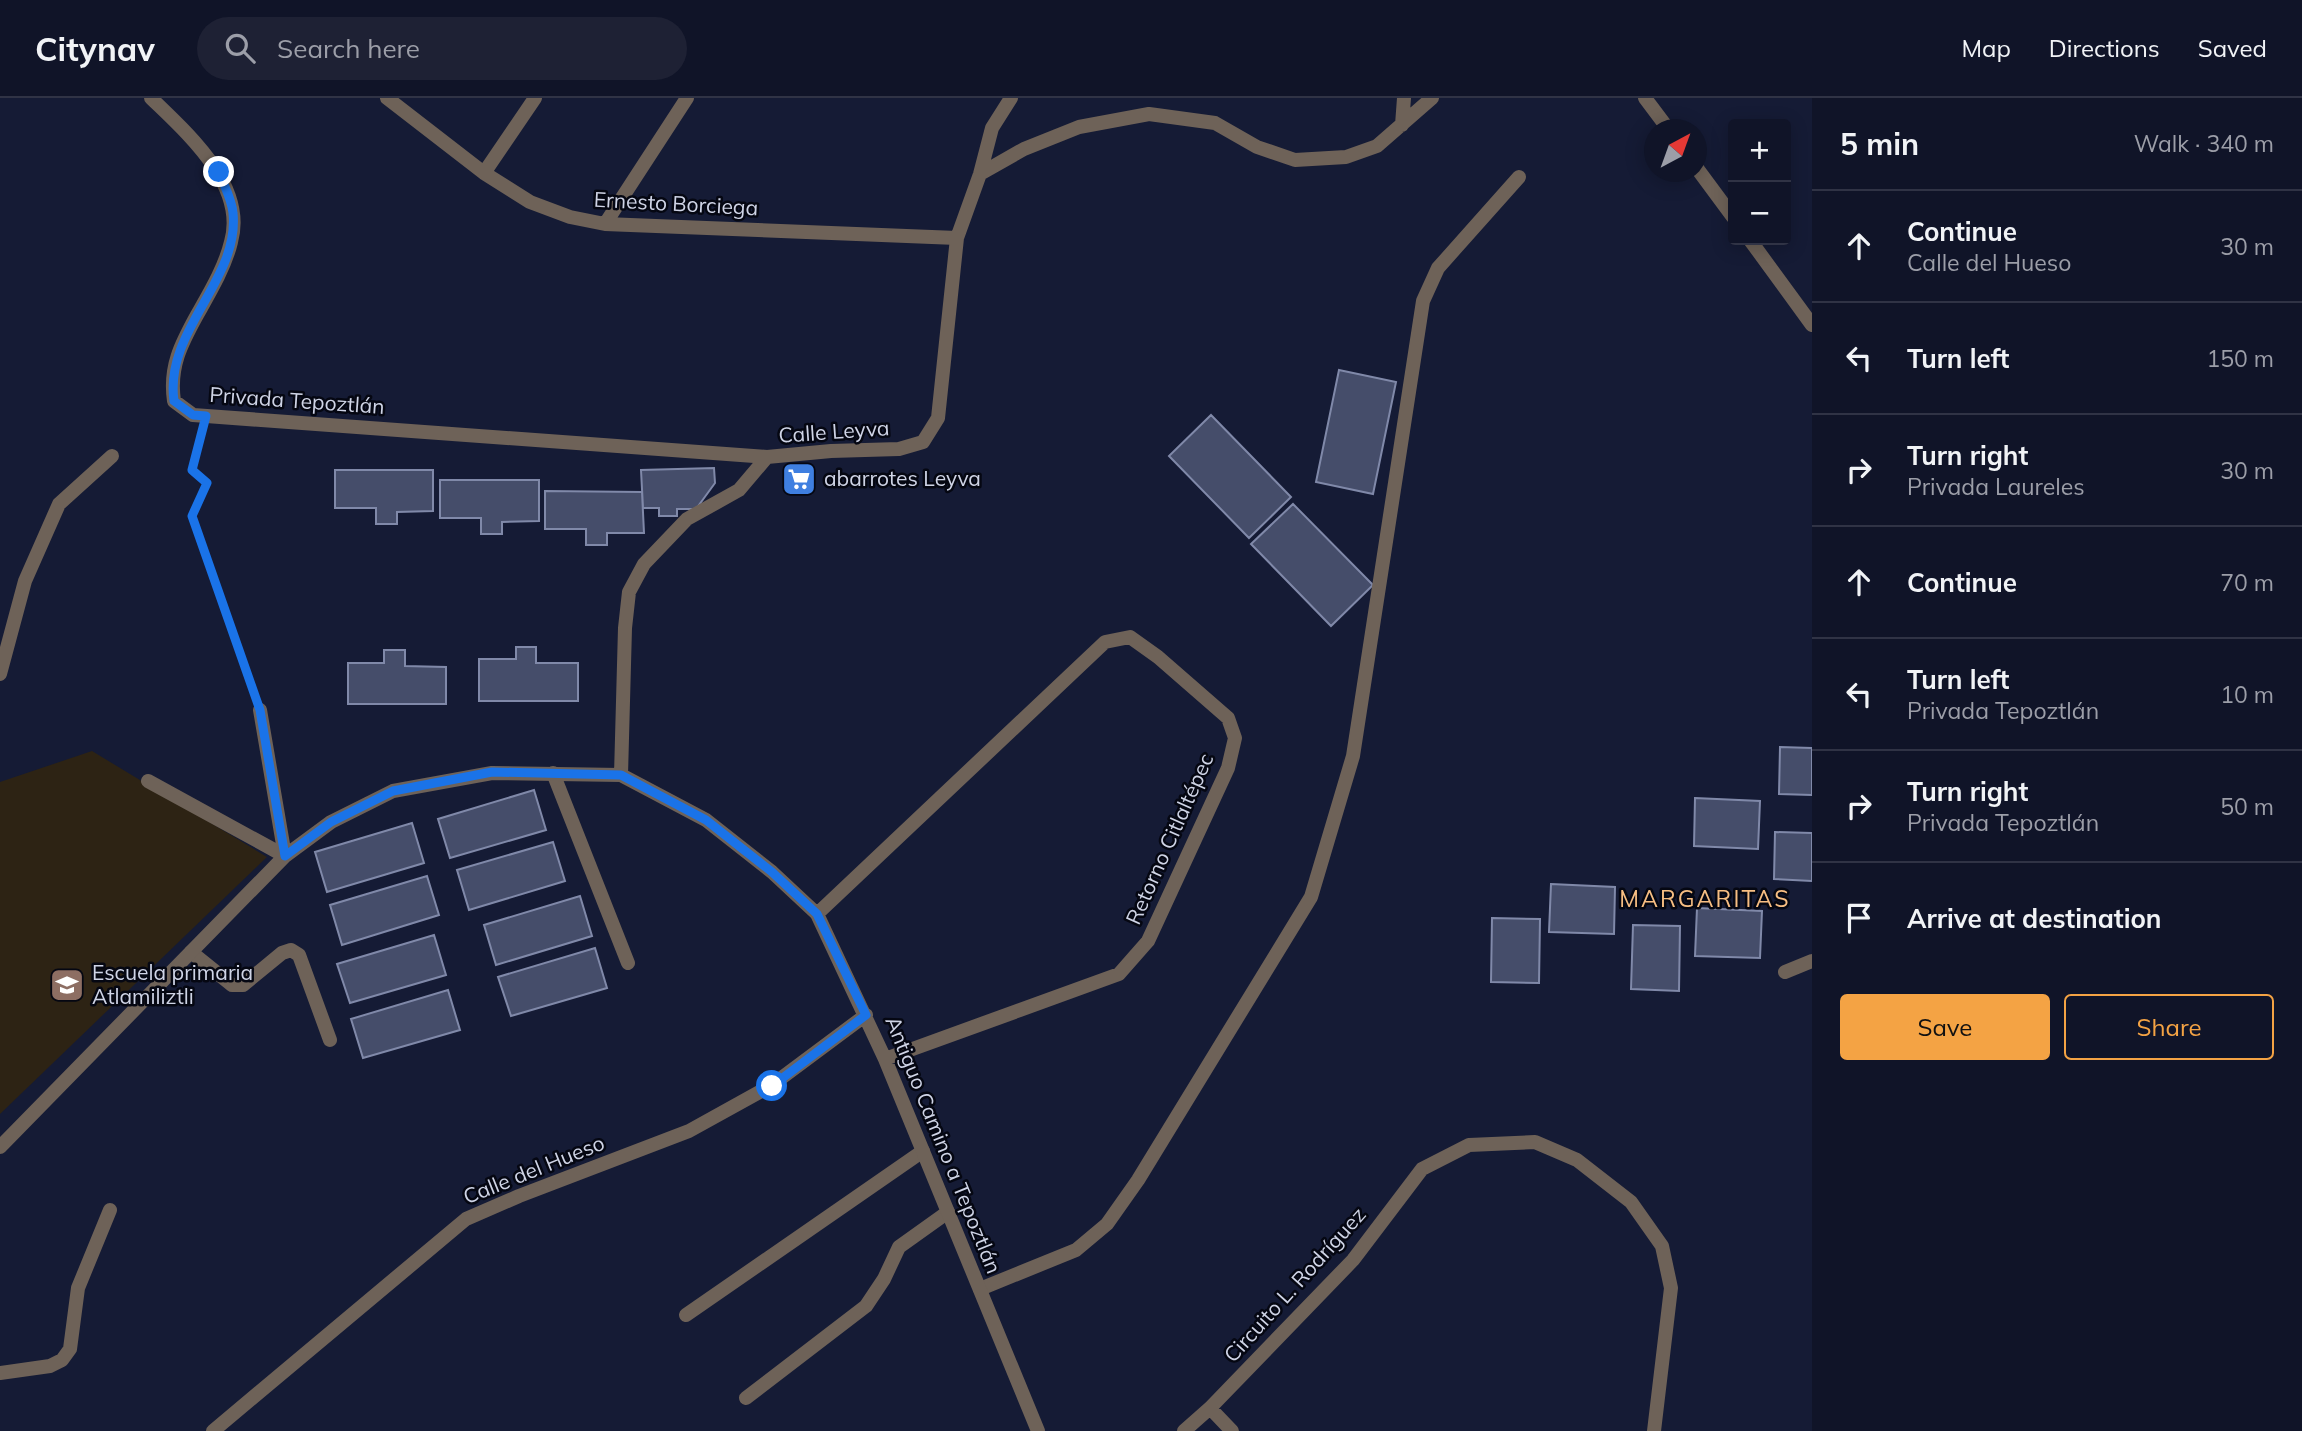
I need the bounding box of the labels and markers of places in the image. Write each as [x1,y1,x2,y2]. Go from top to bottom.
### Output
supermarket icon: abarrotes Leyva [780,460,818,498]
place label: abarrotes Leyva [824,465,981,491]
place label: Escuela primaria Atlamiliztli [92,959,253,1009]
school or university icon: Escuela primaria Atlamiliztli [48,966,86,1004]

